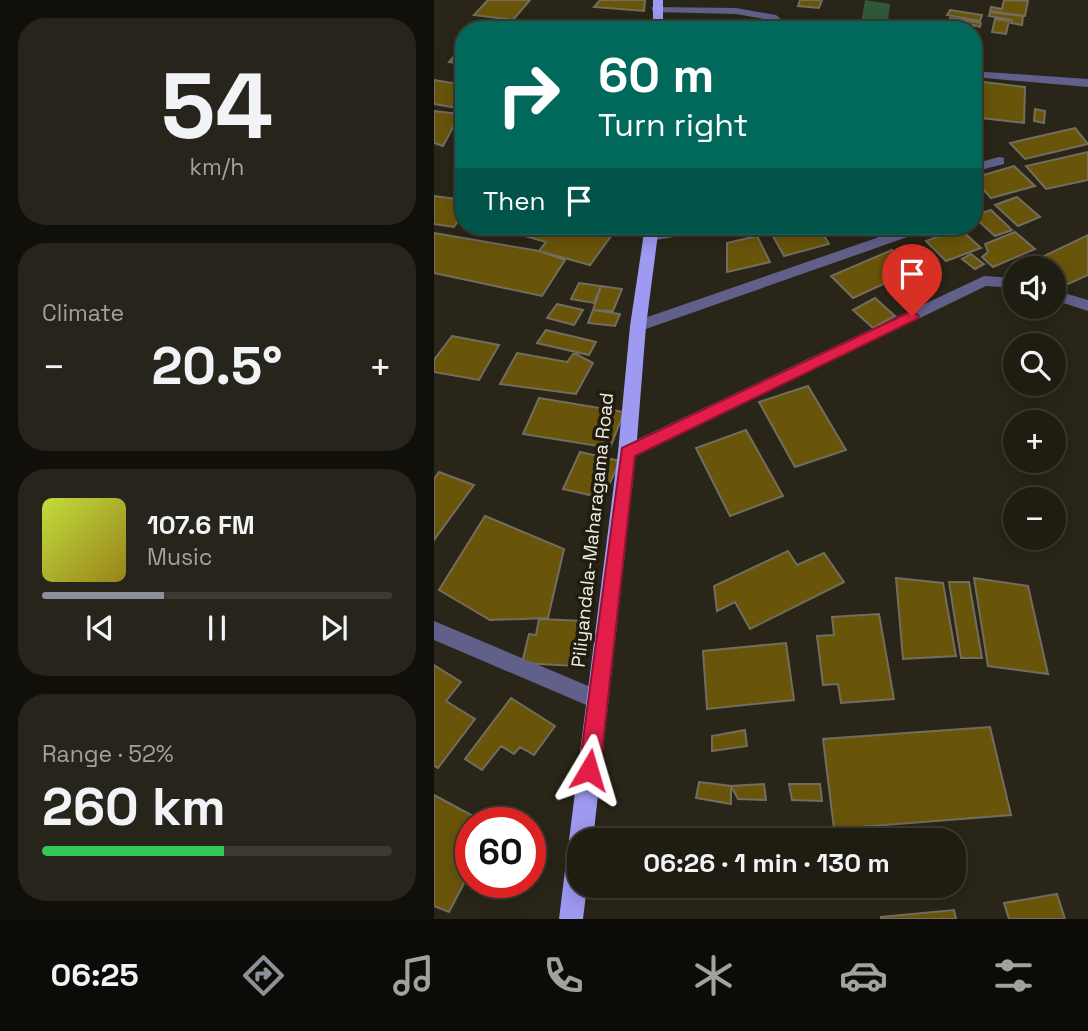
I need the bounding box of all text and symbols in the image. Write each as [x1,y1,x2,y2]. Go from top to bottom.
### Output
text: 60 m [598,44,714,106]
text: 54 [161,48,273,165]
icon: right [483,49,574,140]
text: Turn right [598,105,748,145]
text: km/h [190,152,244,182]
icon: arrive [560,182,598,220]
text: Then [483,184,546,218]
pin [882,244,942,316]
icon: arrive [893,255,931,293]
map controls [1003,256,1066,550]
button: sound [1003,256,1066,319]
text: Climate [42,298,124,328]
text: 20.5° [151,333,283,399]
button: search [1003,333,1066,396]
text: − [42,343,66,391]
text: + [368,343,392,391]
street label: Piliyandala-Maharagama Road [566,391,619,669]
button: + [1003,410,1066,473]
button: − [1003,487,1066,550]
text: 107.6 FM [147,508,255,542]
text: Music [147,542,212,572]
icon: previous [81,609,119,647]
icon: pause [198,609,236,647]
icon: next [315,609,353,647]
position arrow [552,733,626,807]
text: Range · 52% [42,739,174,769]
text: 260 km [42,774,226,840]
speed limit sign: 60 [455,807,546,898]
text: 06:26 · 1 min · 130 m [643,846,890,880]
icon: directions [239,951,288,1000]
icon: music [389,951,438,1000]
icon: phone [539,951,588,1000]
icon: climate [689,951,738,1000]
icon: car [839,951,888,1000]
icon: filters [989,951,1038,1000]
text: 06:25 [50,955,139,995]

